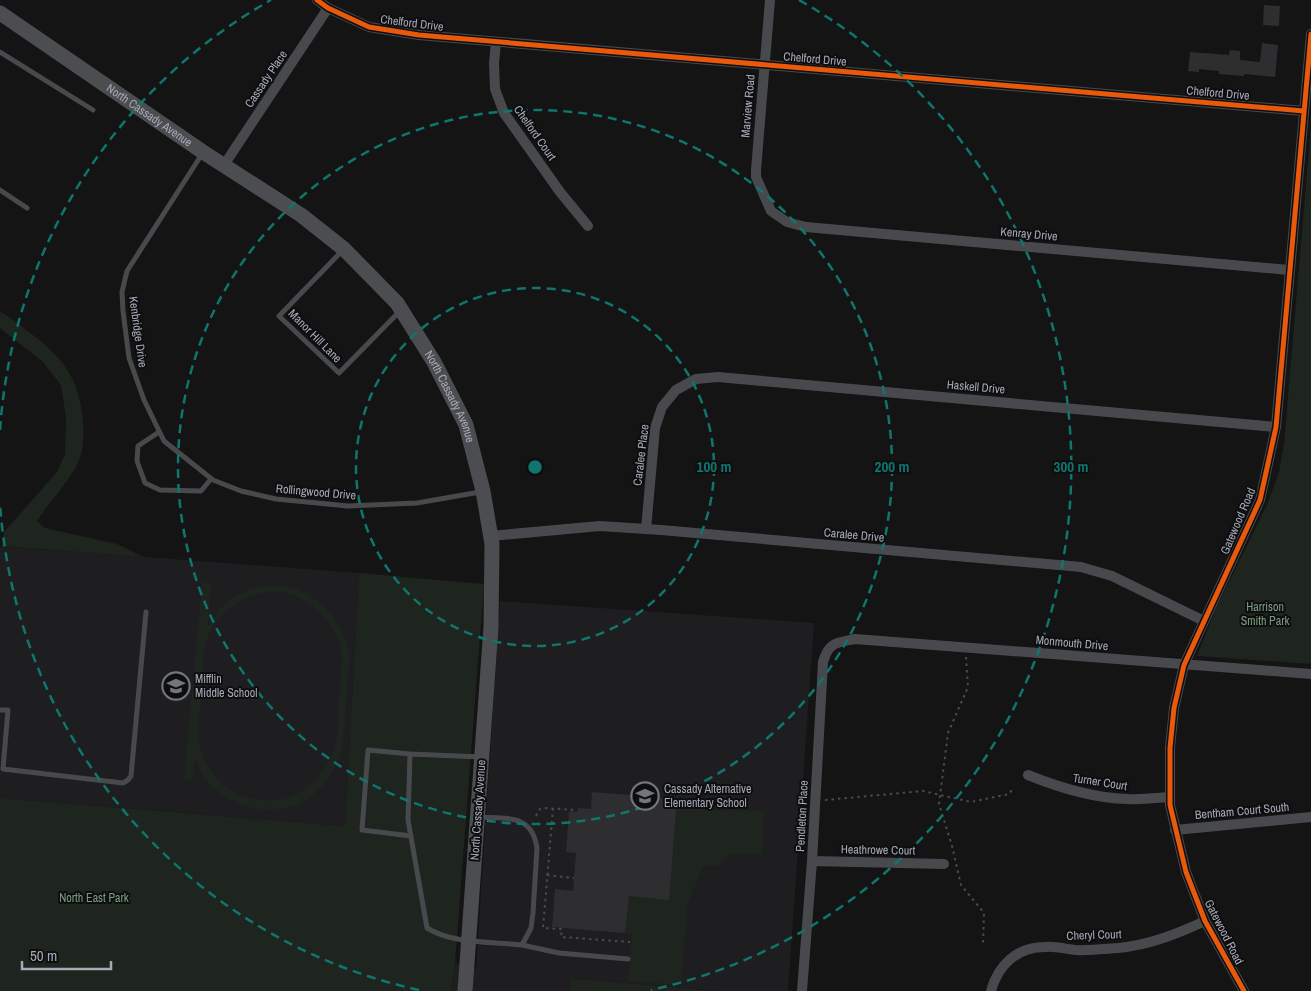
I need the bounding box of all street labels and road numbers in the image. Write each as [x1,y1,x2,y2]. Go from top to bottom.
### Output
street label: Chelford Drive [380,11,444,35]
street label: Cassady Place [241,47,291,111]
street label: Chelford Drive [783,48,847,70]
street label: Marview Road [737,74,759,138]
street label: North Cassady Avenue [103,80,195,150]
street label: Chelford Drive [1186,82,1250,104]
street label: Chelford Court [510,102,560,164]
street label: Kenray Drive [1000,224,1058,244]
street label: Kenbridge Drive [125,295,151,369]
street label: Manor Hill Lane [285,306,345,366]
street label: North Cassady Avenue [421,348,478,444]
street label: Haskell Drive [946,376,1006,398]
street label: Caralee Place [629,423,653,487]
street label: Rollingwood Drive [275,481,357,503]
street label: Gatewood Road [1217,485,1259,557]
street label: Caralee Drive [823,524,885,546]
street label: Monmouth Drive [1035,632,1109,654]
street label: North Cassady Avenue [467,759,489,861]
street label: Turner Court [1072,770,1129,794]
street label: Pendleton Place [792,780,812,852]
street label: Bentham Court South [1194,799,1290,823]
street label: Heathrowe Court [841,841,916,859]
street label: Gatewood Road [1201,897,1247,967]
street label: Cheryl Court [1066,926,1122,944]

